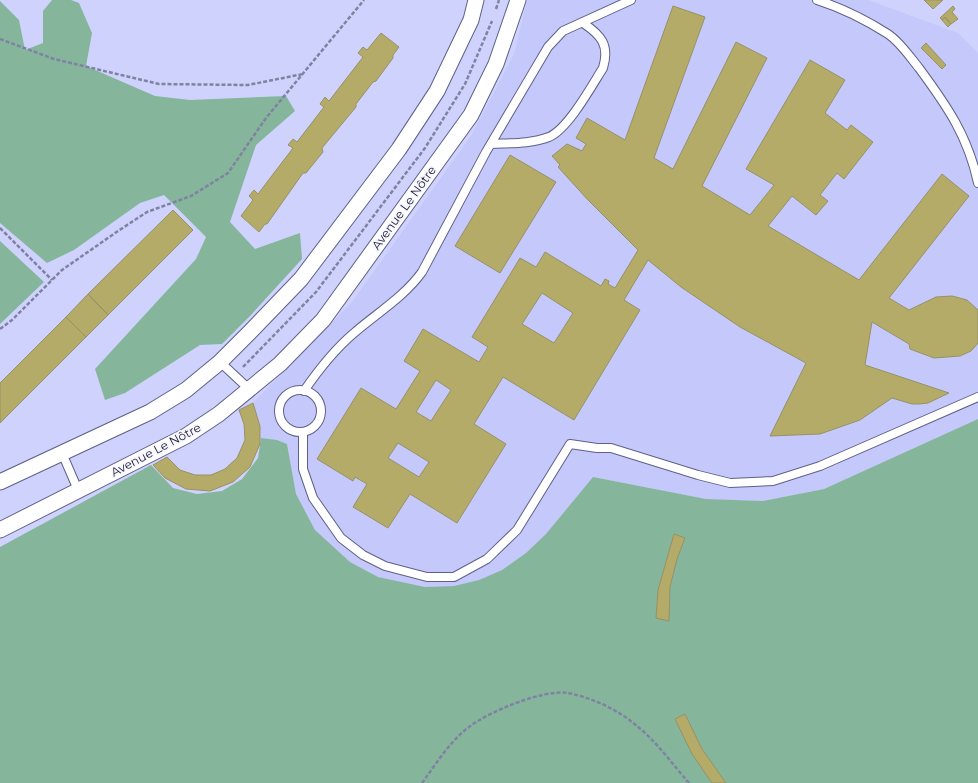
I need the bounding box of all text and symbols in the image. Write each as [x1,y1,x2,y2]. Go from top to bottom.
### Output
street label: Avenue Le Nôtre [368,163,439,253]
street label: Avenue Le Nôtre [108,419,203,480]

